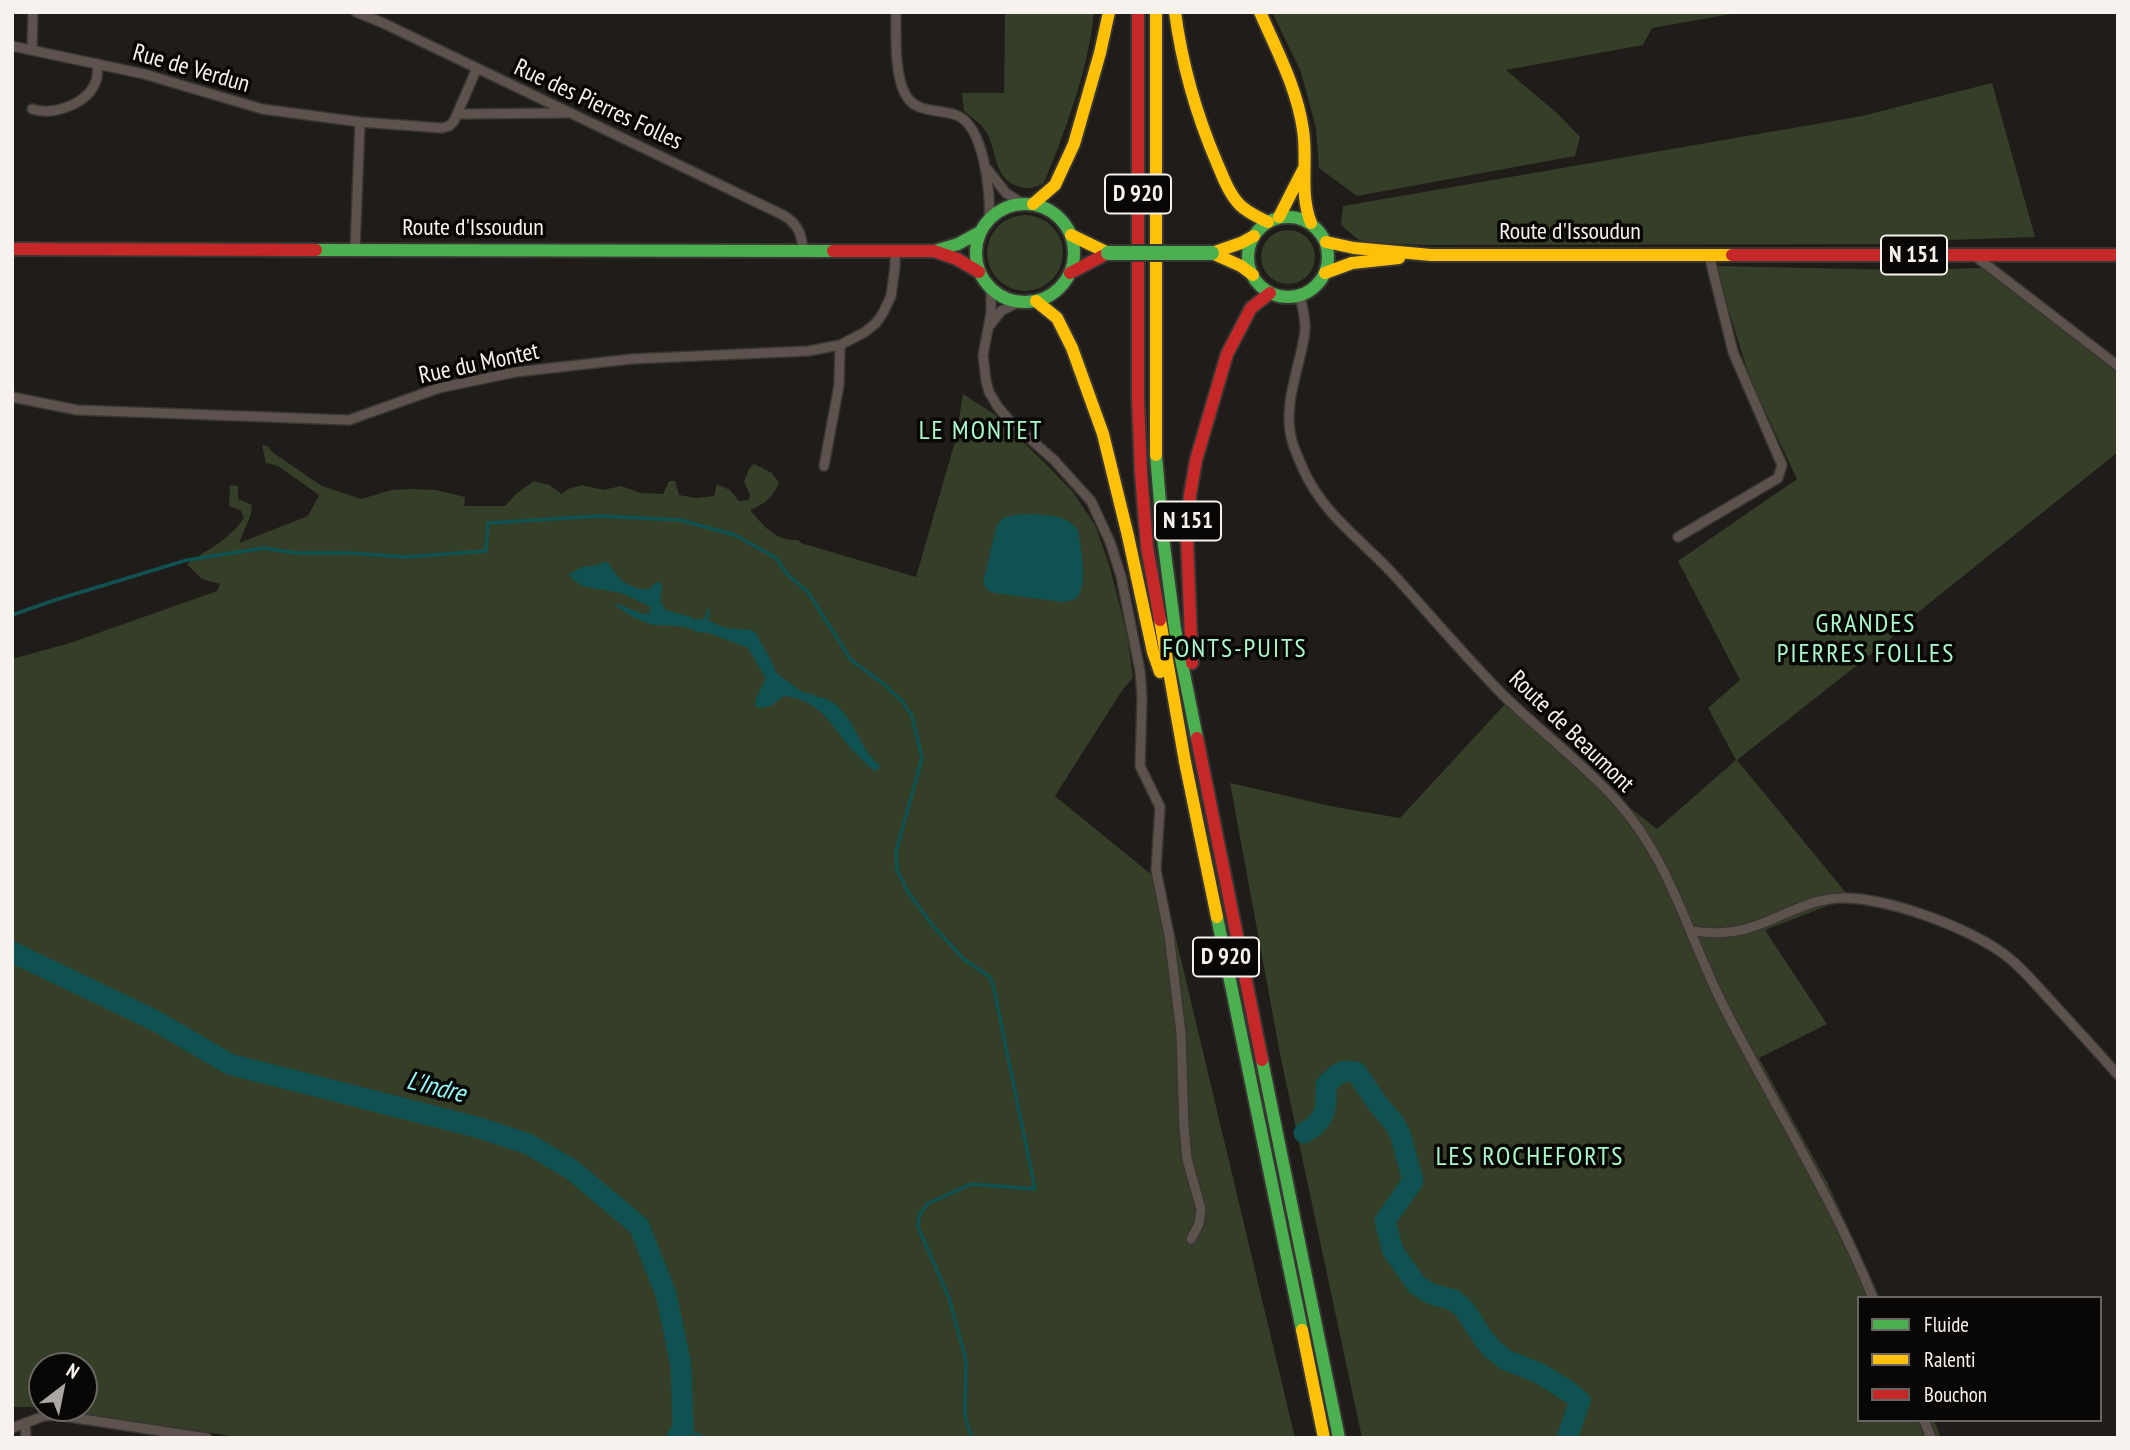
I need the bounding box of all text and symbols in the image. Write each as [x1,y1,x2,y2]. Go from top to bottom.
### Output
street label: Rue de Verdun [129,39,253,99]
street label: Rue des Pierres Folles [509,53,687,157]
road number: D 920 [1105,174,1171,214]
street label: Route d'Issoudun [402,214,544,242]
street label: Route d'Issoudun [1499,218,1641,246]
road number: N 151 [1881,236,1947,274]
street label: Rue du Montet [416,337,542,391]
district label: LE MONTET [920,416,1042,448]
road number: N 151 [1155,502,1221,540]
district label: GRANDES PIERRES FOLLES [1778,609,1954,670]
district label: FONTS-PUITS [1164,634,1306,666]
street label: Route de Beaumont [1503,665,1639,799]
road number: D 920 [1193,938,1259,976]
water label: L'Indre [403,1066,469,1110]
district label: LES ROCHEFORTS [1437,1142,1623,1174]
legend [1857,1296,2102,1422]
text: Fluide [1924,1311,1969,1338]
text: Ralenti [1924,1346,1976,1373]
north arrow [28,1352,98,1422]
text: N [62,1358,84,1384]
text: Bouchon [1924,1381,1987,1408]

